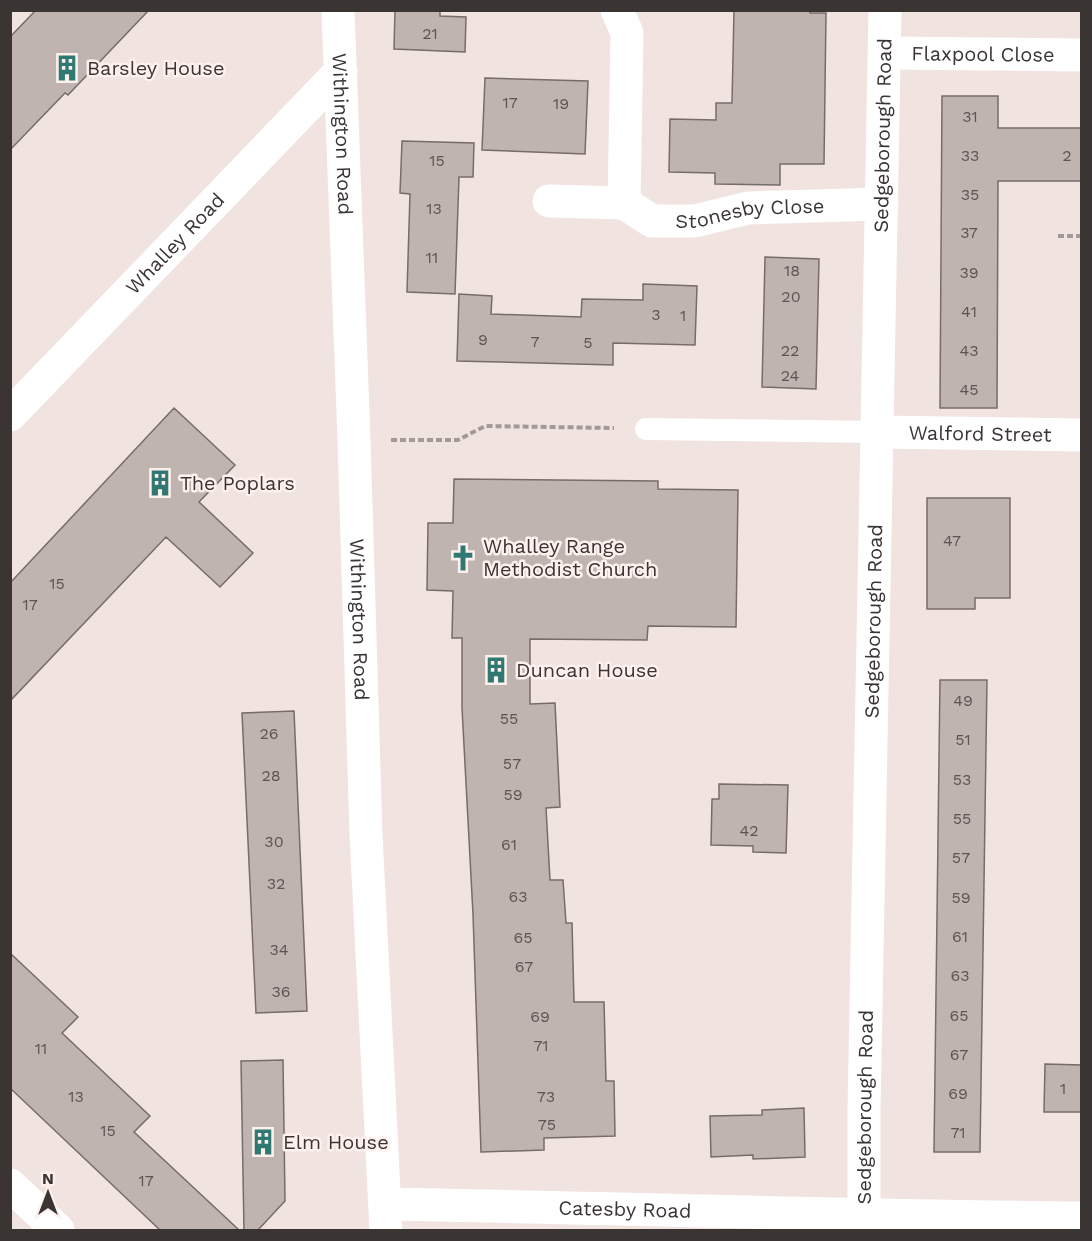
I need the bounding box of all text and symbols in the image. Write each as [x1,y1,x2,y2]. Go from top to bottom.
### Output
house number: 21 [422,24,438,43]
street label: Sedgeborough Road [869,38,896,233]
street label: Flaxpool Close [911,41,1055,67]
street label: Withington Road [328,52,358,215]
building icon: Barsley House [52,53,82,83]
place label: Barsley House [87,56,224,80]
house number: 17 [502,93,518,112]
house number: 19 [553,94,569,113]
house number: 31 [962,107,978,126]
house number: 33 [961,146,979,165]
house number: 2 [1062,146,1072,165]
house number: 15 [429,151,445,170]
house number: 35 [961,185,979,204]
street label: Whalley Road [121,188,229,299]
street label: Stonesby Close [675,194,825,233]
house number: 13 [426,199,442,218]
house number: 37 [960,223,978,242]
house number: 11 [426,248,438,267]
house number: 18 [784,261,800,280]
house number: 39 [959,263,979,282]
house number: 20 [781,287,801,306]
house number: 41 [961,302,977,321]
house number: 3 [651,305,661,324]
house number: 1 [680,306,686,325]
house number: 9 [478,330,488,349]
house number: 7 [531,332,540,351]
house number: 5 [583,333,593,352]
house number: 22 [781,341,799,360]
house number: 43 [959,341,979,360]
house number: 24 [781,366,800,385]
house number: 45 [959,380,979,399]
street label: Walford Street [908,420,1052,447]
building icon: The Poplars [145,468,175,498]
place label: The Poplars [180,471,295,495]
street label: Sedgeborough Road [859,524,887,719]
house number: 47 [943,531,961,550]
place label: Whalley Range Methodist Church [483,534,657,581]
street label: Withington Road [345,538,374,701]
church icon: Whalley Range Methodist Church [448,543,478,573]
house number: 15 [49,574,65,593]
house number: 17 [22,595,38,614]
building icon: Duncan House [481,655,511,685]
place label: Duncan House [516,658,658,682]
house number: 49 [953,691,973,710]
house number: 55 [500,709,518,728]
house number: 26 [259,724,279,743]
house number: 51 [955,730,971,749]
house number: 57 [503,754,521,773]
house number: 28 [261,766,281,785]
house number: 53 [953,770,971,789]
house number: 59 [503,785,523,804]
house number: 55 [953,809,971,828]
house number: 42 [739,821,759,840]
house number: 30 [264,832,284,851]
house number: 61 [501,835,517,854]
house number: 57 [952,848,970,867]
house number: 32 [267,874,285,893]
house number: 63 [508,887,528,906]
house number: 59 [951,888,971,907]
house number: 61 [952,927,968,946]
house number: 65 [513,928,533,947]
house number: 34 [269,940,289,959]
house number: 67 [515,957,533,976]
house number: 63 [950,966,970,985]
house number: 36 [271,982,291,1001]
house number: 65 [949,1006,969,1025]
house number: 69 [530,1007,550,1026]
street label: Sedgeborough Road [852,1010,878,1204]
house number: 71 [533,1036,549,1055]
house number: 11 [35,1039,47,1058]
house number: 67 [950,1045,968,1064]
house number: 1 [1060,1079,1066,1098]
house number: 69 [948,1084,968,1103]
house number: 13 [68,1087,84,1106]
house number: 73 [537,1087,555,1106]
house number: 75 [538,1115,556,1134]
house number: 15 [100,1121,116,1140]
house number: 71 [950,1123,966,1142]
building icon: Elm House [248,1127,278,1157]
place label: Elm House [283,1130,389,1154]
north arrow [18,1163,78,1223]
text: N [42,1169,54,1188]
house number: 17 [138,1171,154,1190]
street label: Catesby Road [558,1196,692,1223]

